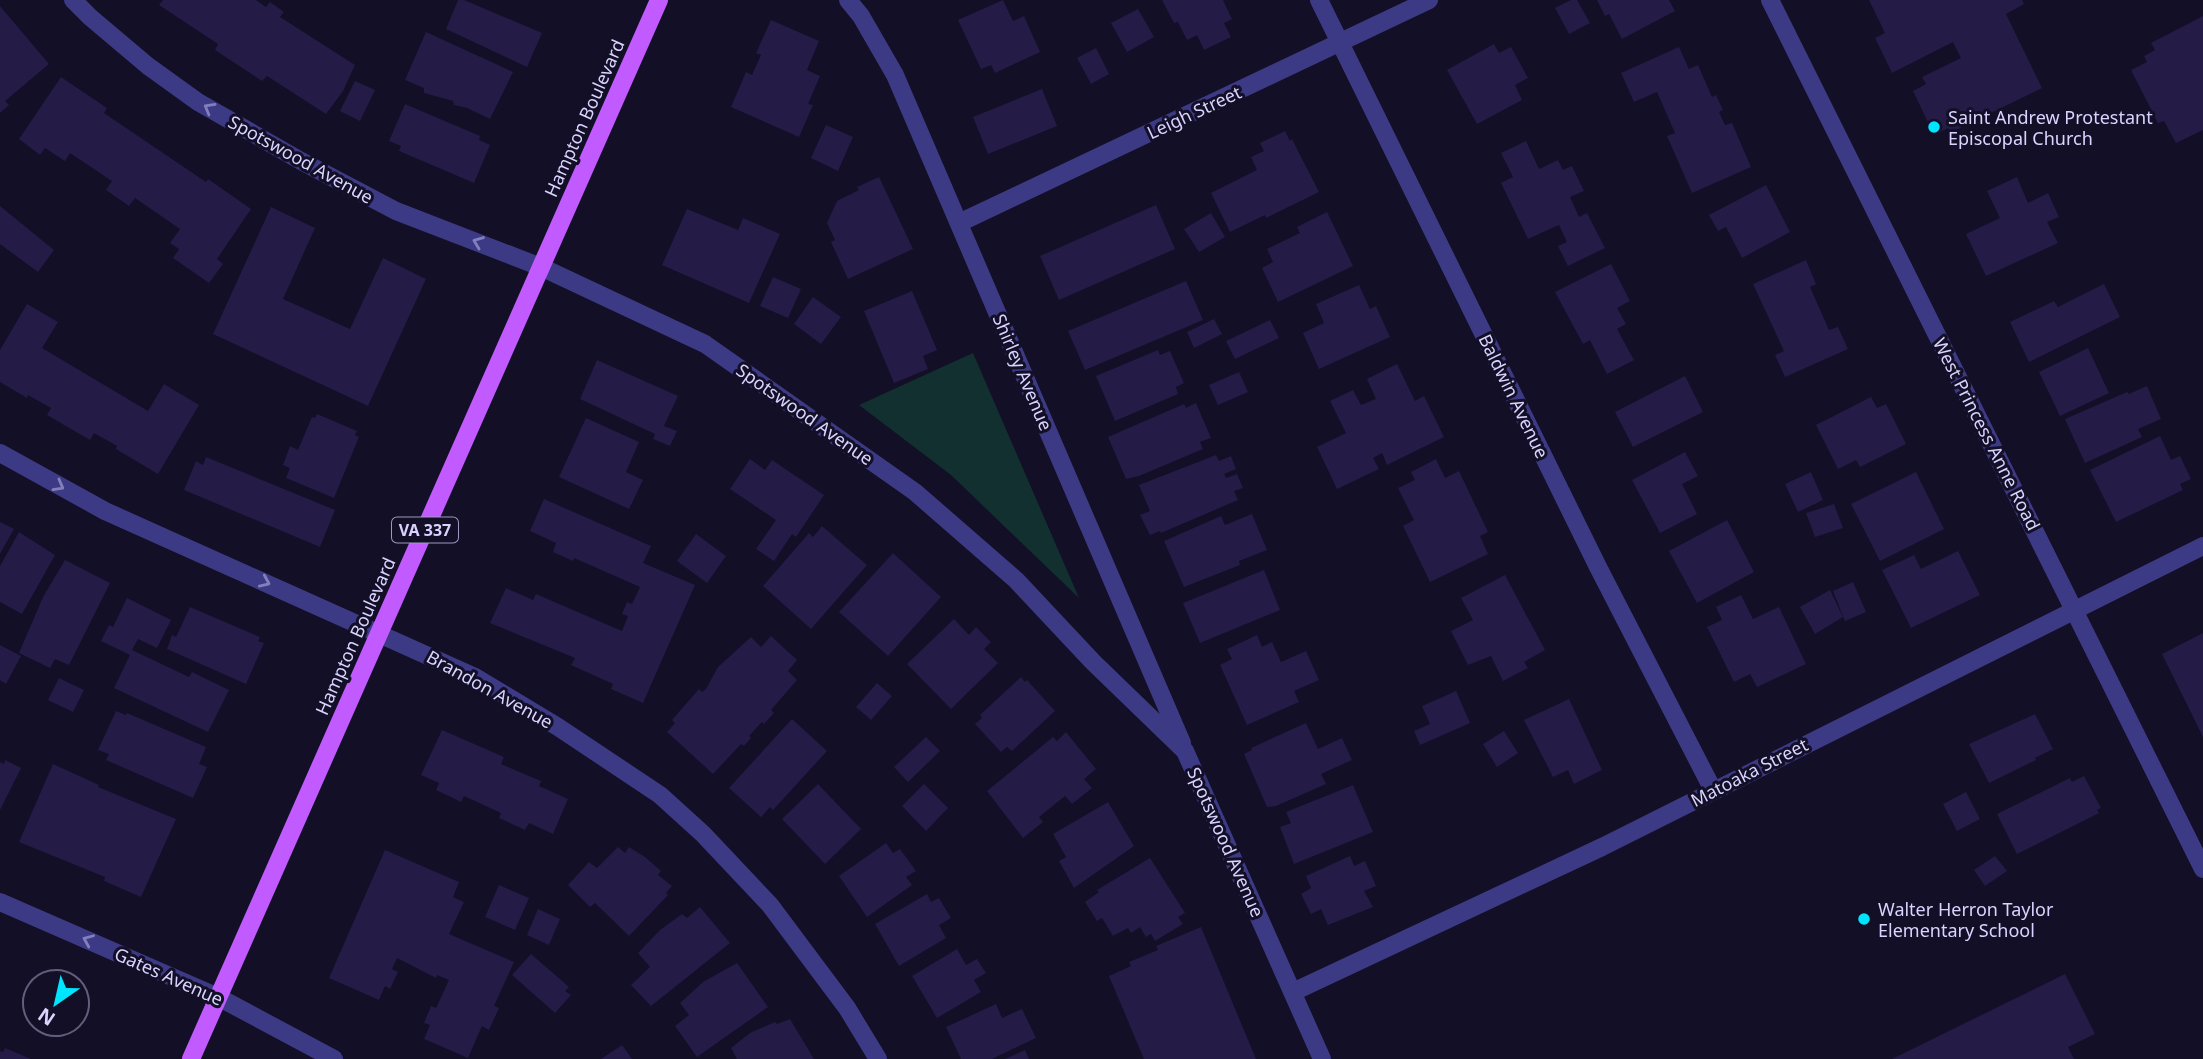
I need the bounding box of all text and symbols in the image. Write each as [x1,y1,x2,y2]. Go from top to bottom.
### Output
street label: Hampton Boulevard [538,35,630,201]
street label: Leigh Street [1143,79,1245,144]
one-way arrow [204,103,216,116]
place label: Saint Andrew Protestant Episcopal Church [1948,105,2153,150]
street label: Spotswood Avenue [224,109,378,209]
marker: Saint Andrew Protestant Episcopal Church [1926,119,1942,135]
one-way arrow [472,236,484,250]
street label: Shirley Avenue [988,310,1058,434]
street label: Baldwin Avenue [1474,330,1554,462]
street label: West Princess Anne Road [1928,334,2046,534]
street label: Spotswood Avenue [732,358,878,470]
one-way arrow [52,478,65,491]
road number: VA 337 [392,517,458,542]
street label: Hampton Boulevard [309,553,401,719]
one-way arrow [258,574,271,588]
street label: Brandon Avenue [423,644,557,734]
street label: Matoaka Street [1686,732,1812,812]
street label: Spotswood Avenue [1182,763,1270,921]
place label: Walter Herron Taylor Elementary School [1878,897,2054,942]
marker: Walter Herron Taylor Elementary School [1856,911,1872,927]
one-way arrow [83,934,96,948]
street label: Gates Avenue [111,941,227,1011]
north arrow [21,968,91,1038]
text: N [33,1002,60,1032]

